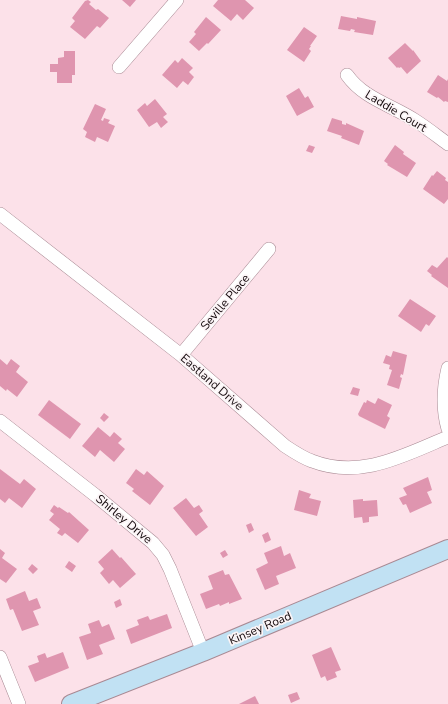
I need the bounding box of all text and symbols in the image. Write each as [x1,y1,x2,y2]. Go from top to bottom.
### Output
street label: Laddie Court [362,86,430,136]
street label: Seville Place [197,271,253,333]
street label: Eastland Drive [177,350,247,414]
street label: Shirley Drive [93,491,155,547]
street label: Kinsey Road [226,608,294,648]

